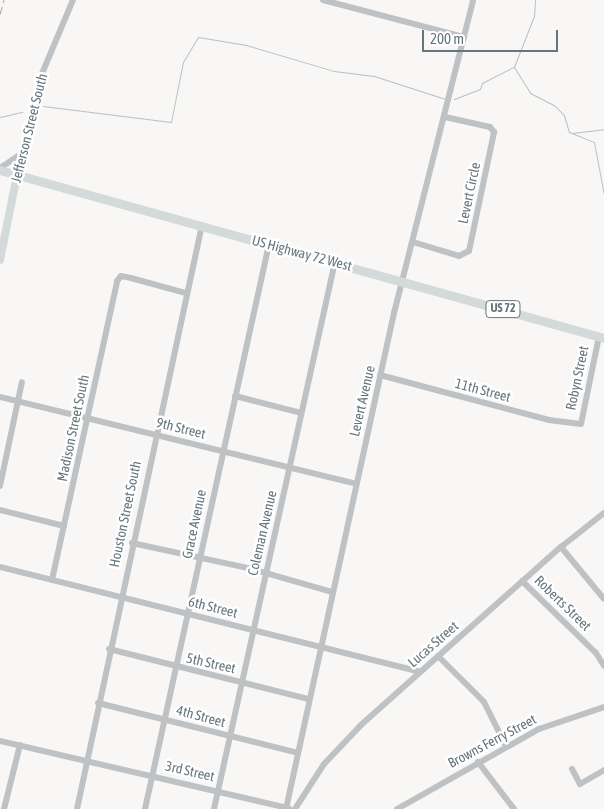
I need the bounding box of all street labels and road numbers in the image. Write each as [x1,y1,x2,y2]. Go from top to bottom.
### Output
street label: Jefferson Street South [7,72,51,184]
street label: Levert Circle [454,161,484,225]
street label: US Highway 72 West [250,232,354,274]
road number: US 72 [484,300,522,318]
street label: Robyn Street [562,344,592,412]
street label: Levert Avenue [346,364,378,438]
street label: Madison Street South [53,373,93,483]
street label: 11th Street [453,375,513,405]
street label: 9th Street [155,414,207,442]
street label: Houston Street South [106,459,144,569]
street label: Grace Avenue [179,488,209,560]
street label: Coleman Avenue [244,489,280,577]
street label: Roberts Street [531,572,595,634]
street label: 6th Street [187,593,239,621]
street label: Lucas Street [404,618,462,670]
street label: 5th Street [185,649,237,677]
street label: 4th Street [175,701,227,731]
street label: Browns Ferry Street [445,711,539,771]
street label: 3rd Street [164,757,216,785]

